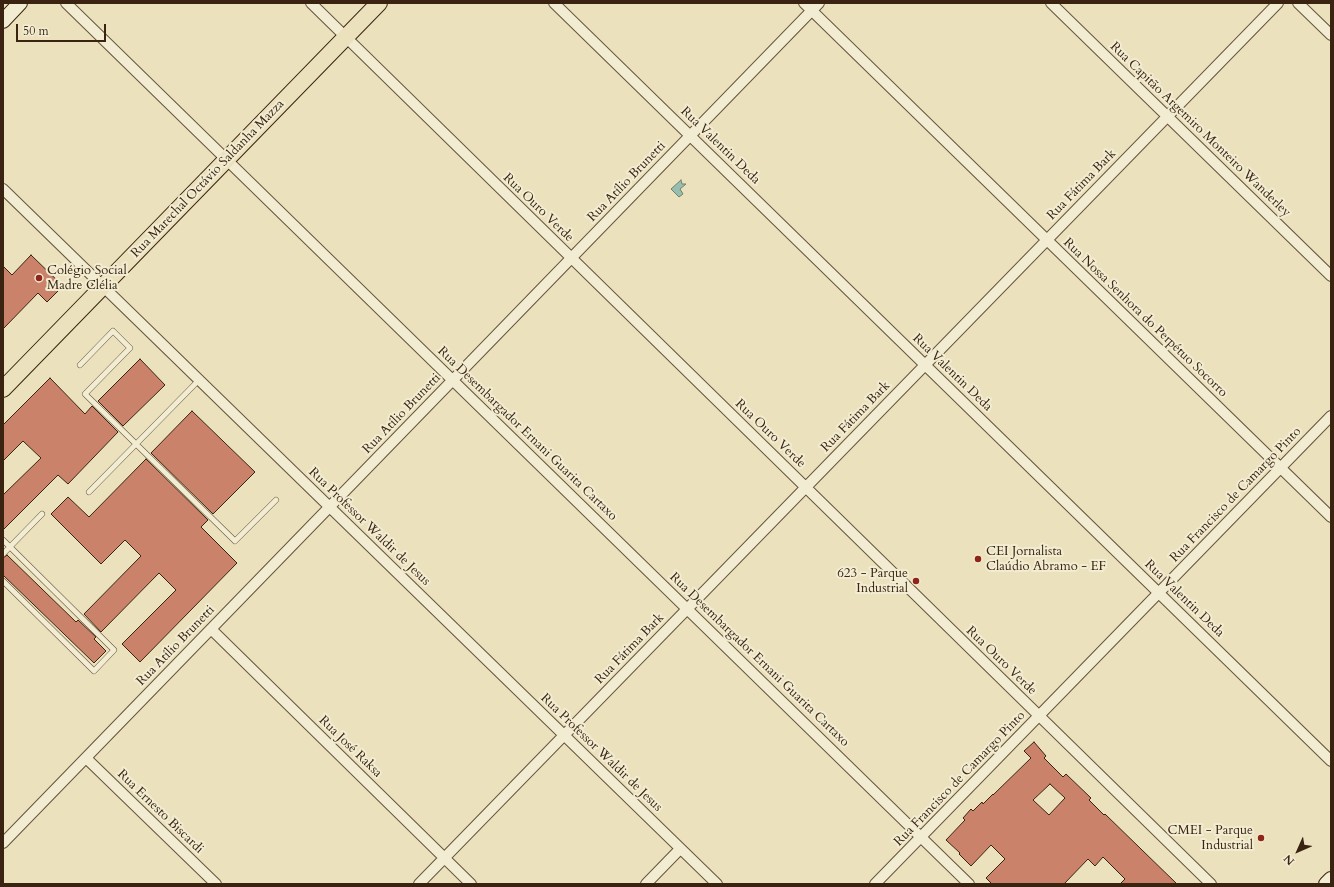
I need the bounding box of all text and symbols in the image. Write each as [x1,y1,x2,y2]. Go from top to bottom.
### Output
scale bar [18,16,108,42]
text: 50 m [23,23,49,39]
street label: Rua Capitão Argemiro Monteiro Wanderley [1106,39,1294,221]
street label: Rua Marechal Octávio Saldanha Mazza [128,97,288,261]
street label: Rua Valentin Deda [677,104,763,188]
street label: Rua Atílio Brunetti [585,139,669,225]
street label: Rua Fátima Bark [1044,146,1120,224]
street label: Rua Ouro Verde [500,170,576,246]
street label: Rua Nossa Senhora do Perpétuo Socorro [1060,235,1230,401]
place label: Colégio Social Madre Clélia [47,263,127,294]
marker: Colégio Social Madre Clélia [34,273,44,283]
street label: Rua Valentin Deda [909,331,995,415]
street label: Rua Desembargador Ernani Guarita Cartaxo [434,344,620,524]
street label: Rua Atílio Brunetti [360,371,444,457]
street label: Rua Fátima Bark [818,378,894,456]
street label: Rua Ouro Verde [732,396,808,472]
street label: Rua Francisco de Camargo Pinto [1167,424,1305,566]
street label: Rua Professor Waldir de Jesus [305,465,433,589]
place label: CEI Jornalista Claúdio Abramo - EF [986,544,1106,575]
marker: CEI Jornalista Claúdio Abramo - EF [973,554,983,564]
street label: Rua Valentin Deda [1141,557,1227,641]
place label: 623 - Parque Industrial [837,566,908,597]
street label: Rua Desembargador Ernani Guarita Cartaxo [666,570,852,750]
marker: 623 - Parque Industrial [911,576,921,586]
street label: Rua Atílio Brunetti [134,603,218,689]
street label: Rua Fátima Bark [592,610,668,688]
street label: Rua Ouro Verde [963,623,1039,699]
street label: Rua Professor Waldir de Jesus [537,691,665,815]
street label: Rua Francisco de Camargo Pinto [891,708,1029,850]
street label: Rua José Raksa [315,713,385,781]
street label: Rua Ernesto Biscardi [114,767,206,857]
place label: CMEI - Parque Industrial [1168,823,1253,854]
north arrow [1278,831,1318,871]
marker: CMEI - Parque Industrial [1256,833,1266,843]
text: N [1280,851,1298,869]

